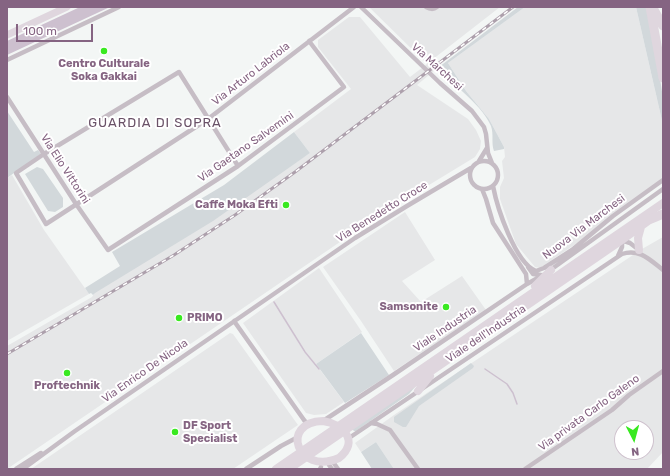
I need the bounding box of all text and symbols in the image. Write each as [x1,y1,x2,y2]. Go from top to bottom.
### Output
scale bar [18,16,95,42]
text: 100 m [23,24,57,38]
street label: Via Arturo Labriola [210,40,292,108]
street label: Via Marchesi [409,40,465,94]
marker: Centro Culturale Soka Gakkai [99,46,109,56]
place label: Centro Culturale Soka Gakkai [58,57,150,83]
street label: Via Gaetano Salvemini [196,109,296,185]
district label: GUARDIA DI SOPRA [88,115,222,131]
street label: Via Elio Vittorini [38,132,92,206]
street label: Via Benedetto Croce [334,179,430,245]
street label: Nuova Via Marchesi [540,192,628,262]
place label: Caffe Moka Efti [195,198,278,212]
marker: Caffe Moka Efti [281,200,291,210]
place label: Samsonite [379,300,438,314]
marker: Samsonite [441,302,451,312]
street label: Viale dell'Industria [444,302,528,366]
street label: Viale Industria [411,303,479,355]
place label: PRIMO [187,311,223,325]
marker: PRIMO [174,313,184,323]
street label: Via Enrico De Nicola [100,336,190,406]
marker: Proftechnik [62,368,72,378]
street label: Via privata Carlo Galeno [536,372,642,454]
place label: Proftechnik [34,379,100,393]
place label: DF Sport Specialist [183,419,237,445]
north arrow [614,420,654,460]
marker: DF Sport Specialist [170,427,180,437]
text: N [631,445,640,458]

